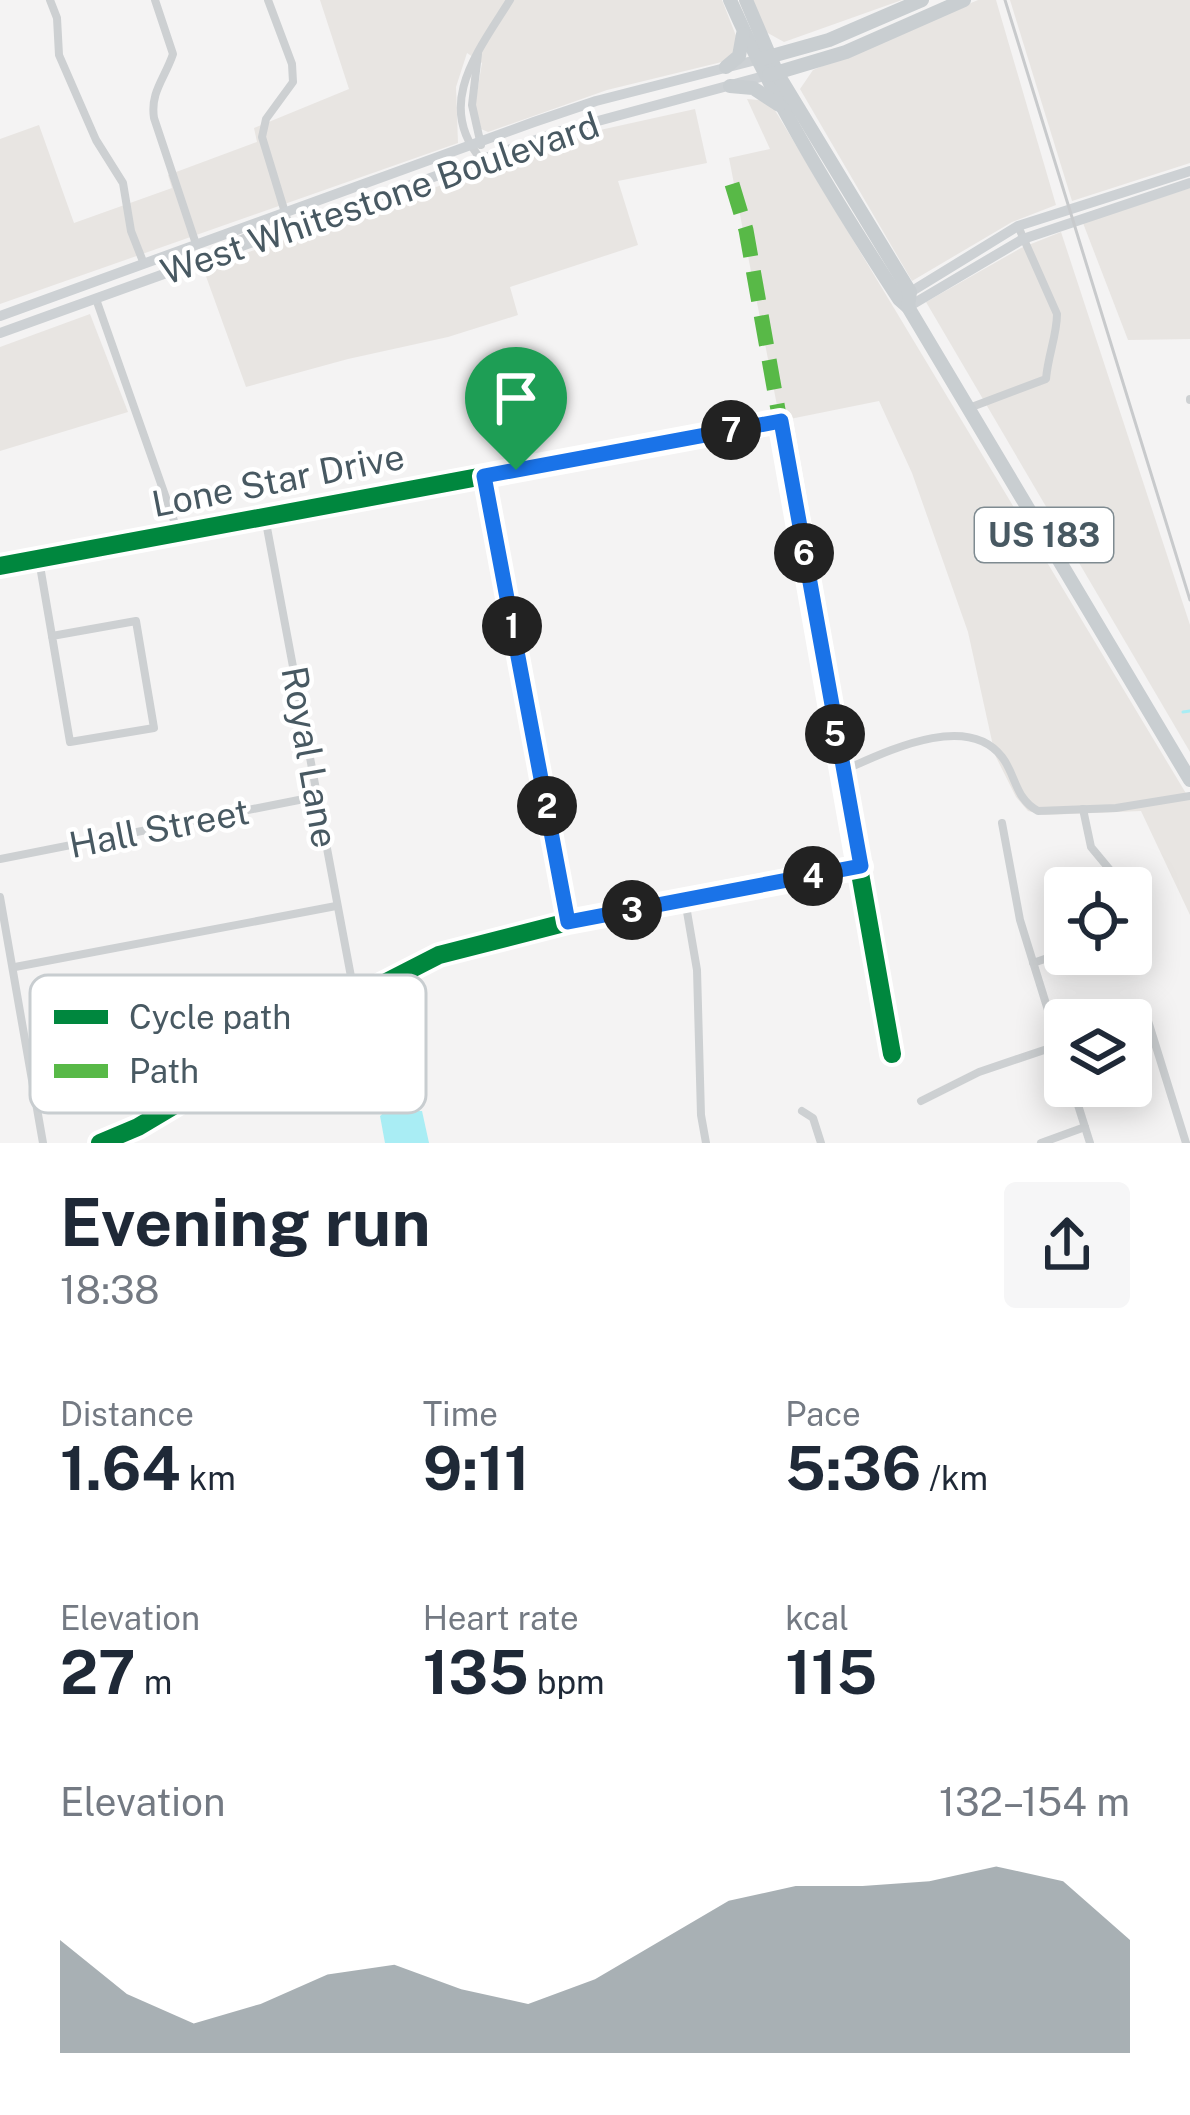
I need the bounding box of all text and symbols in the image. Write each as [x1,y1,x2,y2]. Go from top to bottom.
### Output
street label: West Whitestone Boulevard [155,103,605,293]
pin [465,347,567,470]
icon: arrive [483,365,549,431]
pin: 7 [701,400,761,460]
text: 7 [721,411,741,449]
street label: Lone Star Drive [148,435,408,525]
road number: US 183 [975,508,1113,562]
pin: 6 [774,523,834,583]
text: 6 [793,534,815,572]
pin: 1 [482,596,542,656]
text: 1 [505,607,519,645]
street label: Royal Lane [273,663,347,851]
pin: 5 [805,704,865,764]
text: 5 [824,715,846,753]
pin: 2 [517,776,577,836]
text: 2 [537,787,557,825]
street label: Hall Street [65,790,253,866]
pin: 4 [783,846,843,906]
text: 4 [802,857,824,895]
map controls [1044,867,1152,1107]
button: locate [1044,867,1152,975]
pin: 3 [602,880,662,940]
text: 3 [621,891,643,929]
legend [30,975,426,1113]
text: Cycle path [129,998,291,1036]
button: layers [1044,999,1152,1107]
text: Path [129,1052,199,1090]
button: share [1004,1182,1130,1308]
text: Evening run [60,1183,431,1261]
text: 18:38 [60,1267,160,1313]
text: Distance [60,1395,194,1433]
text: Time [423,1395,498,1433]
text: Pace [785,1395,861,1433]
text: 1.64 [60,1433,181,1504]
text: 9:11 [423,1433,530,1504]
text: 5:36 [785,1433,921,1504]
text: km [181,1459,236,1497]
text: /km [921,1459,988,1497]
text: Elevation [60,1599,200,1637]
text: Heart rate [423,1599,579,1637]
text: kcal [785,1599,849,1637]
text: 27 [60,1637,136,1708]
text: 135 [423,1637,529,1708]
text: 115 [785,1637,877,1708]
text: m [136,1663,172,1701]
text: bpm [529,1663,605,1701]
text: Elevation [60,1779,226,1825]
text: 132–154 m [939,1779,1130,1825]

